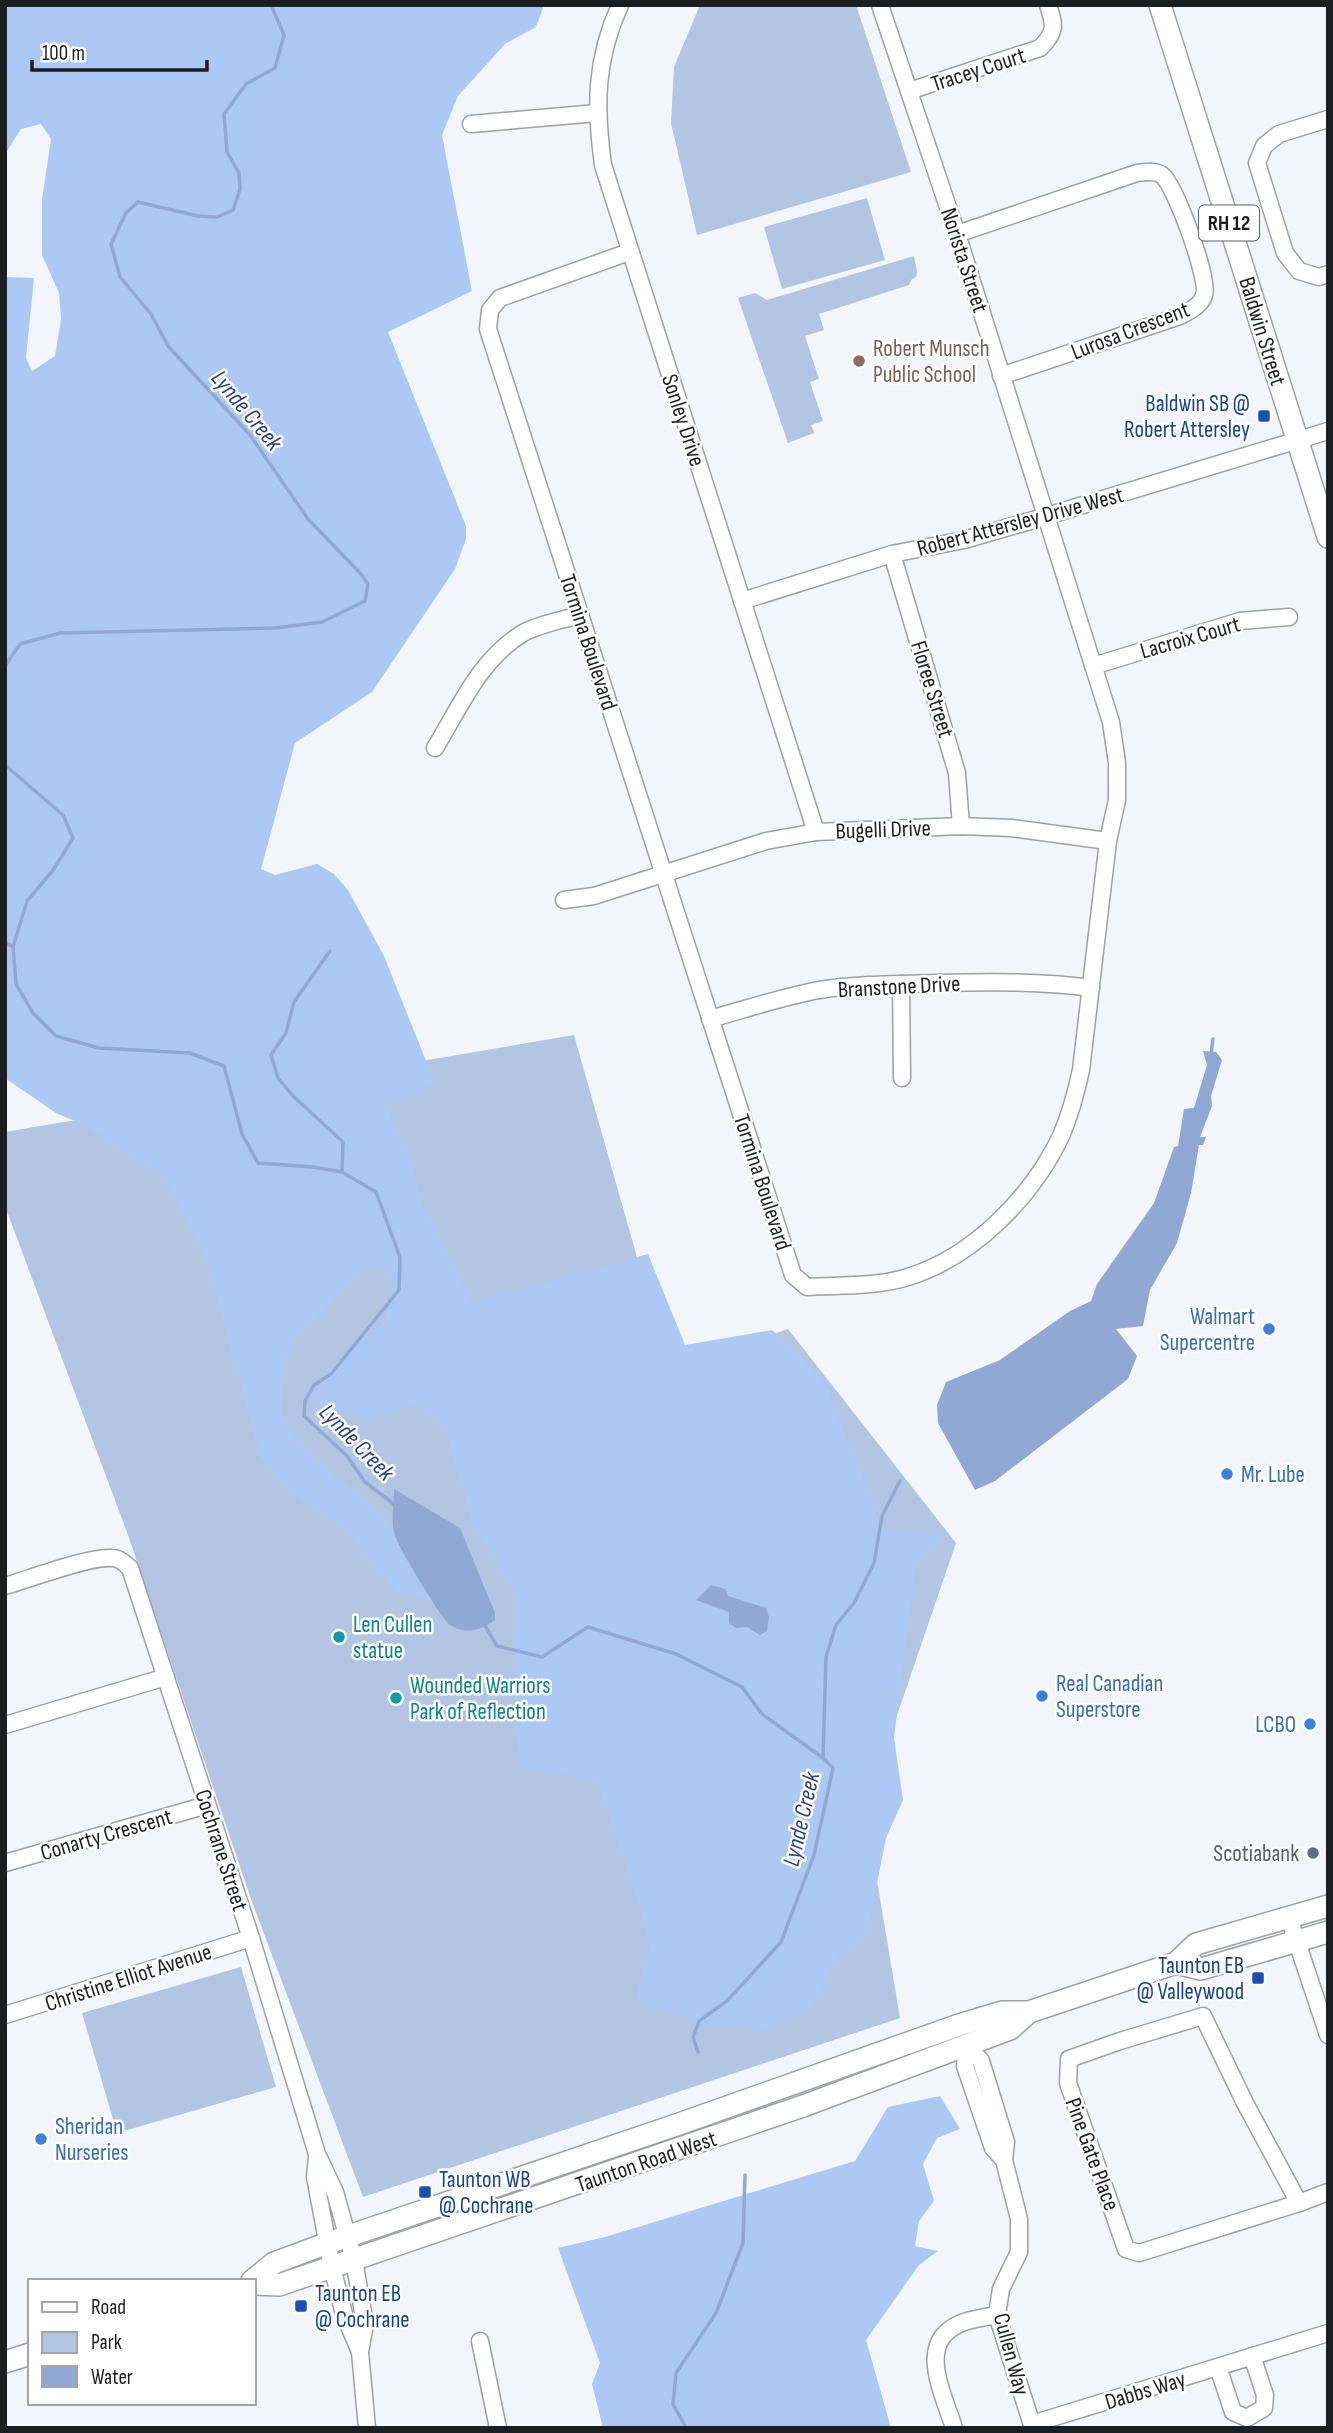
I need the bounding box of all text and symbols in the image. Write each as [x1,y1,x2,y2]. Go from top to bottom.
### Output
scale bar [32,28,206,72]
text: 100 m [42,41,85,66]
street label: Tracey Court [928,42,1029,98]
street label: Norista Street [934,204,994,316]
road number: RH 12 [1199,206,1259,241]
street label: Baldwin Street [1232,274,1292,389]
street label: Lurosa Crescent [1067,296,1194,366]
place label: Robert Munsch Public School [873,335,990,389]
marker: Robert Munsch Public School [851,353,867,369]
water label: Lynde Creek [205,364,289,457]
street label: Sonley Drive [655,371,711,470]
place label: Baldwin SB @ Robert Attersley [1124,390,1250,444]
marker: Baldwin SB @ Robert Attersley [1256,408,1272,424]
street label: Robert Attersley Drive West [914,481,1127,563]
street label: Tormina Boulevard [553,571,623,714]
street label: Lacroix Court [1137,610,1244,666]
street label: Floree Street [904,638,960,741]
street label: Bugelli Drive [835,814,931,846]
street label: Branstone Drive [837,970,961,1004]
street label: Tormina Boulevard [727,1111,797,1254]
place label: Walmart Supercentre [1160,1303,1255,1357]
marker: Walmart Supercentre [1261,1321,1277,1337]
water label: Lynde Creek [313,1398,401,1488]
place label: Mr. Lube [1241,1461,1305,1489]
marker: Mr. Lube [1219,1466,1235,1482]
place label: Len Cullen statue [353,1611,432,1665]
marker: Len Cullen statue [331,1629,347,1645]
place label: Real Canadian Superstore [1056,1670,1163,1724]
place label: Wounded Warriors Park of Reflection [410,1672,550,1726]
marker: Real Canadian Superstore [1034,1688,1050,1704]
marker: Wounded Warriors Park of Reflection [388,1690,404,1706]
place label: LCBO [1255,1711,1296,1739]
marker: LCBO [1302,1716,1318,1732]
water label: Lynde Creek [777,1768,827,1869]
street label: Cochrane Street [188,1786,254,1915]
street label: Conarty Crescent [37,1803,175,1867]
place label: Scotiabank [1213,1840,1299,1868]
marker: Scotiabank [1305,1845,1321,1861]
street label: Christine Elliot Avenue [42,1938,215,2018]
place label: Taunton EB @ Valleywood [1137,1952,1244,2006]
marker: Taunton EB @ Valleywood [1250,1970,1266,1986]
street label: Pine Gate Place [1059,2094,1125,2215]
place label: Sheridan Nurseries [55,2113,129,2167]
street label: Taunton Road West [572,2125,720,2199]
marker: Sheridan Nurseries [33,2131,49,2147]
place label: Taunton WB @ Cochrane [439,2166,534,2220]
marker: Taunton WB @ Cochrane [417,2184,433,2200]
legend [28,2279,256,2405]
place label: Taunton EB @ Cochrane [315,2280,410,2334]
text: Road [91,2295,126,2320]
marker: Taunton EB @ Cochrane [293,2298,309,2314]
street label: Cullen Way [987,2310,1035,2399]
text: Park [91,2330,122,2355]
text: Water [91,2365,133,2390]
street label: Dabbs Way [1102,2365,1189,2416]

